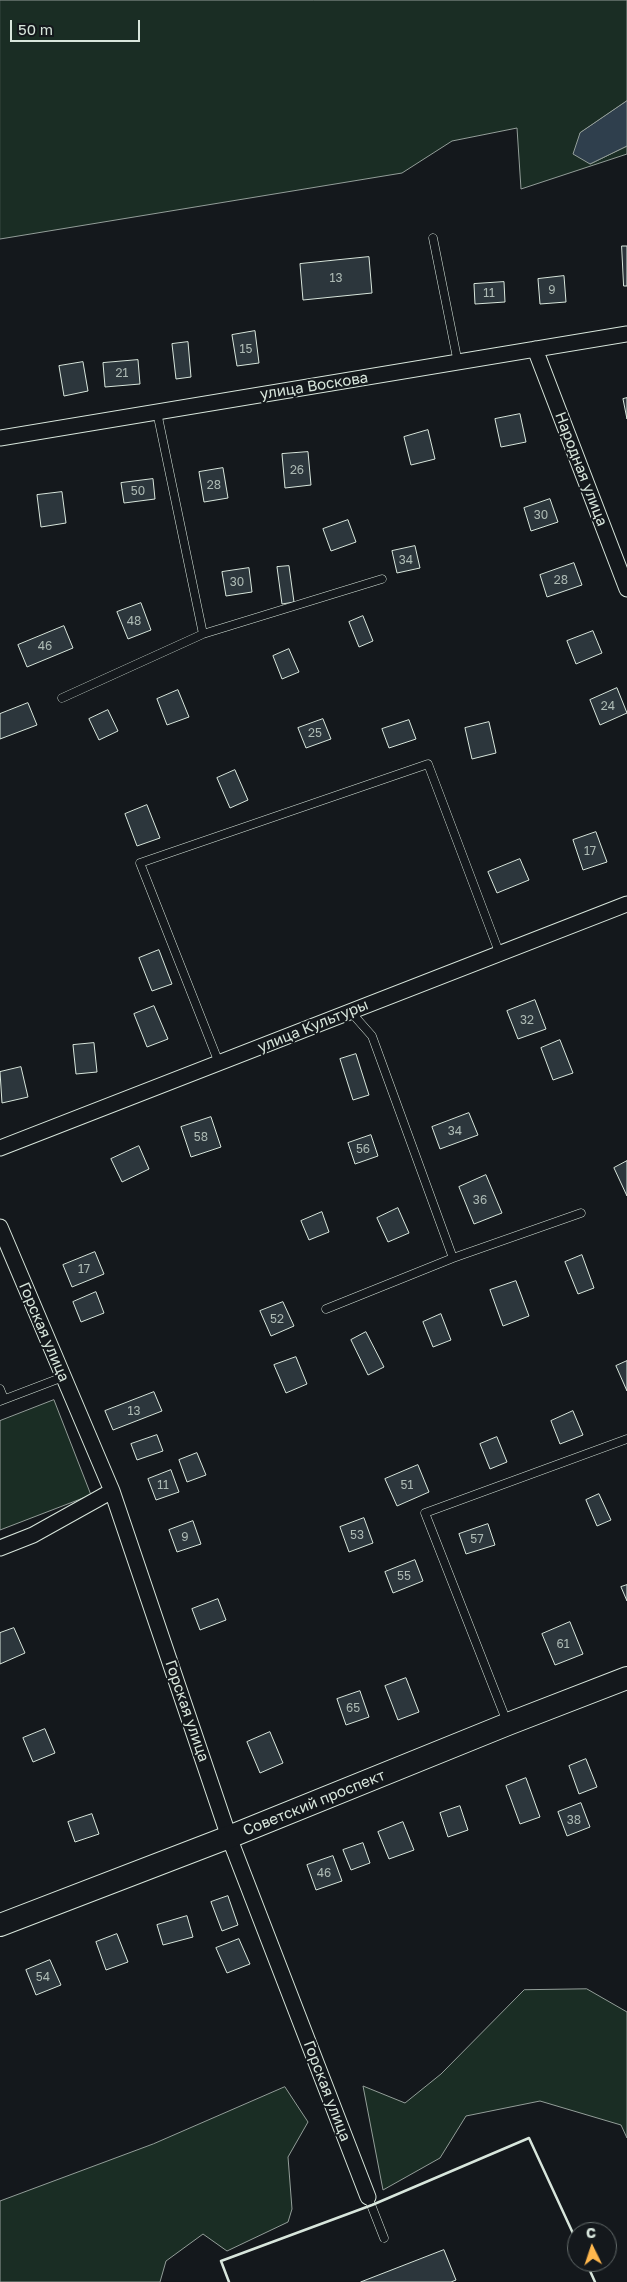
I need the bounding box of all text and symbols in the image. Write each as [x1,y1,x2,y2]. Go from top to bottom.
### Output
scale bar [12,10,142,42]
text: 50 m [18,20,53,38]
house number: 13 [330,271,342,285]
house number: 9 [548,283,556,297]
house number: 11 [483,286,495,300]
house number: 15 [240,342,252,356]
house number: 21 [116,366,128,380]
street label: улица Воскова [259,369,369,403]
street label: Народная улица [551,409,611,529]
house number: 26 [290,463,304,477]
house number: 28 [207,478,221,492]
house number: 50 [131,484,145,498]
house number: 30 [534,508,548,522]
house number: 34 [399,553,413,567]
house number: 28 [554,573,568,587]
house number: 30 [230,575,244,589]
house number: 48 [127,614,141,628]
house number: 46 [38,639,52,653]
house number: 24 [601,699,615,713]
house number: 25 [308,726,322,740]
house number: 17 [584,844,596,858]
street label: улица Культуры [255,996,371,1056]
house number: 32 [520,1013,534,1027]
house number: 34 [448,1124,462,1138]
house number: 58 [194,1130,208,1144]
house number: 56 [356,1142,370,1156]
house number: 36 [473,1193,487,1207]
house number: 17 [78,1262,90,1276]
street label: Горская улица [15,1280,73,1384]
house number: 52 [270,1312,284,1326]
house number: 13 [128,1404,140,1418]
house number: 11 [157,1478,169,1492]
house number: 51 [401,1478,413,1492]
house number: 53 [350,1528,364,1542]
house number: 9 [181,1530,189,1544]
house number: 57 [470,1532,484,1546]
house number: 55 [397,1569,411,1583]
house number: 61 [556,1637,570,1651]
street label: Горская улица [161,1658,213,1764]
house number: 65 [346,1701,360,1715]
street label: Советский проспект [240,1766,388,1840]
house number: 38 [567,1813,581,1827]
house number: 46 [317,1866,331,1880]
house number: 54 [36,1970,50,1984]
street label: Горская улица [300,2038,354,2144]
north arrow [567,2222,617,2272]
text: С [585,2224,597,2241]

